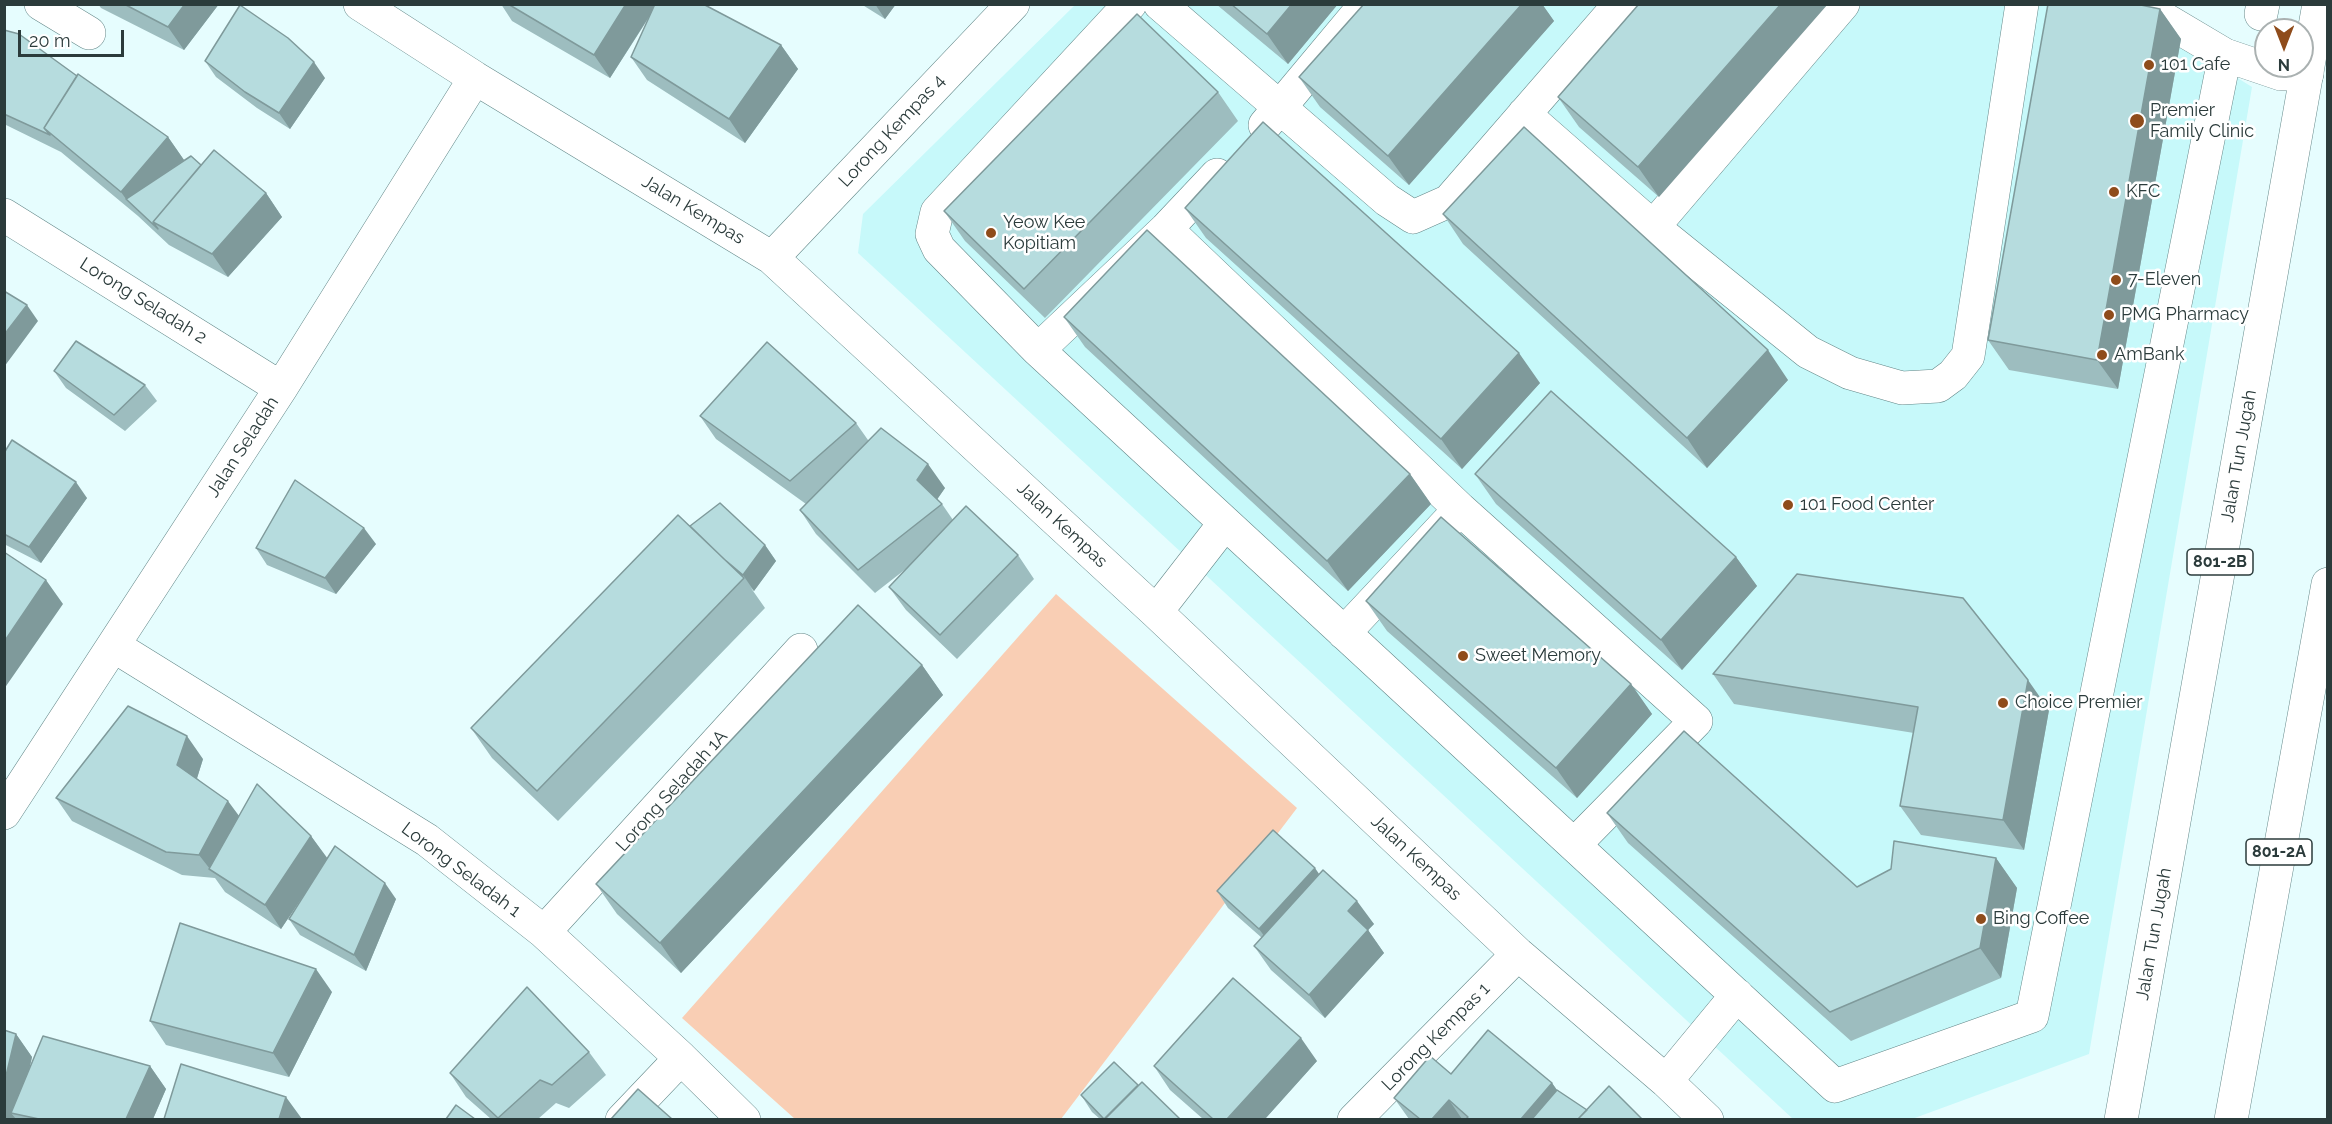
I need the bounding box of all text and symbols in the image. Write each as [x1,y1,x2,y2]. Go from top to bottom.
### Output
scale bar [21,18,128,56]
north arrow [2254,18,2314,78]
text: 20 m [29,30,71,51]
place label: 101 Cafe [2161,54,2230,76]
text: N [2278,55,2290,74]
marker: 101 Cafe [2142,58,2156,72]
street label: Lorong Kempas 4 [834,70,950,192]
place label: Premier Family Clinic [2150,100,2254,142]
marker: Premier Family Clinic [2128,112,2146,130]
street label: Jalan Kempas [638,171,748,249]
place label: KFC [2126,181,2160,203]
marker: KFC [2107,185,2121,199]
place label: Yeow Kee Kopitiam [1003,212,1085,254]
marker: Yeow Kee Kopitiam [984,226,998,240]
street label: Lorong Seladah 2 [76,253,210,349]
place label: 7-Eleven [2128,269,2201,291]
marker: 7-Eleven [2109,273,2123,287]
place label: PMG Pharmacy [2121,304,2249,326]
marker: PMG Pharmacy [2102,308,2116,322]
place label: AmBank [2114,344,2185,366]
marker: AmBank [2095,348,2109,362]
street label: Jalan Tun Jugah [2217,388,2261,524]
street label: Jalan Seladah [202,393,284,501]
street label: Jalan Kempas [1012,478,1112,572]
place label: 101 Food Center [1800,494,1934,516]
marker: 101 Food Center [1781,498,1795,512]
road number: 801-2B [2187,549,2253,575]
place label: Sweet Memory [1475,645,1601,667]
marker: Sweet Memory [1456,649,1470,663]
place label: Choice Premier [2015,692,2143,714]
marker: Choice Premier [1996,696,2010,710]
street label: Lorong Seladah 1A [612,726,732,856]
street label: Jalan Kempas [1366,811,1466,905]
street label: Lorong Seladah 1 [397,818,525,922]
road number: 801-2A [2246,839,2312,865]
street label: Jalan Tun Jugah [2132,866,2176,1002]
place label: Bing Coffee [1993,908,2089,930]
marker: Bing Coffee [1974,912,1988,926]
street label: Lorong Kempas 1 [1377,978,1495,1096]

